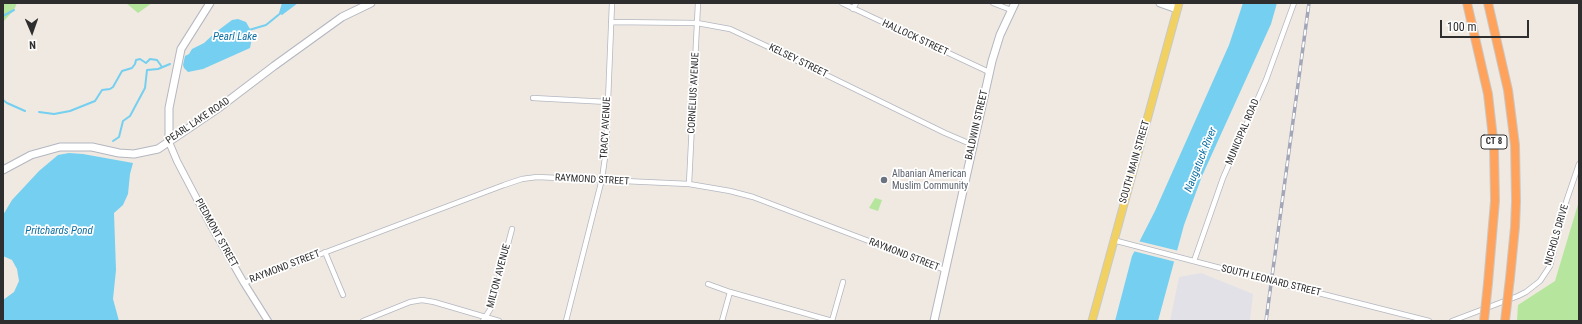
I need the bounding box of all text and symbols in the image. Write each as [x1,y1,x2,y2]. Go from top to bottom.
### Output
north arrow [12,12,52,52]
scale bar [1442,12,1531,38]
street label: HALLOCK STREET [880,17,950,59]
text: 100 m [1447,20,1477,34]
water label: Pearl Lake [213,30,257,44]
text: N [29,38,36,51]
street label: KELSEY STREET [767,42,829,80]
street label: CORNELIUS AVENUE [686,52,702,134]
street label: BALDWIN STREET [963,89,991,161]
street label: PEARL LAKE ROAD [164,95,232,147]
street label: TRACY AVENUE [598,97,614,159]
street label: MUNICIPAL ROAD [1224,97,1262,167]
street label: SOUTH MAIN STREET [1117,119,1153,205]
water label: Naugatuck River [1182,126,1220,194]
road number: CT 8 [1481,135,1507,149]
place label: Albanian American Muslim Community [892,168,968,192]
street label: RAYMOND STREET [554,172,630,188]
marker: Albanian American Muslim Community [879,175,889,185]
street label: PIEDMONT STREET [192,197,240,269]
street label: NICHOLS DRIVE [1543,203,1571,267]
water label: Pritchards Pond [25,224,93,238]
street label: RAYMOND STREET [867,236,941,274]
street label: MILTON AVENUE [485,243,513,309]
street label: RAYMOND STREET [248,248,322,286]
street label: SOUTH LEONARD STREET [1220,263,1322,299]

